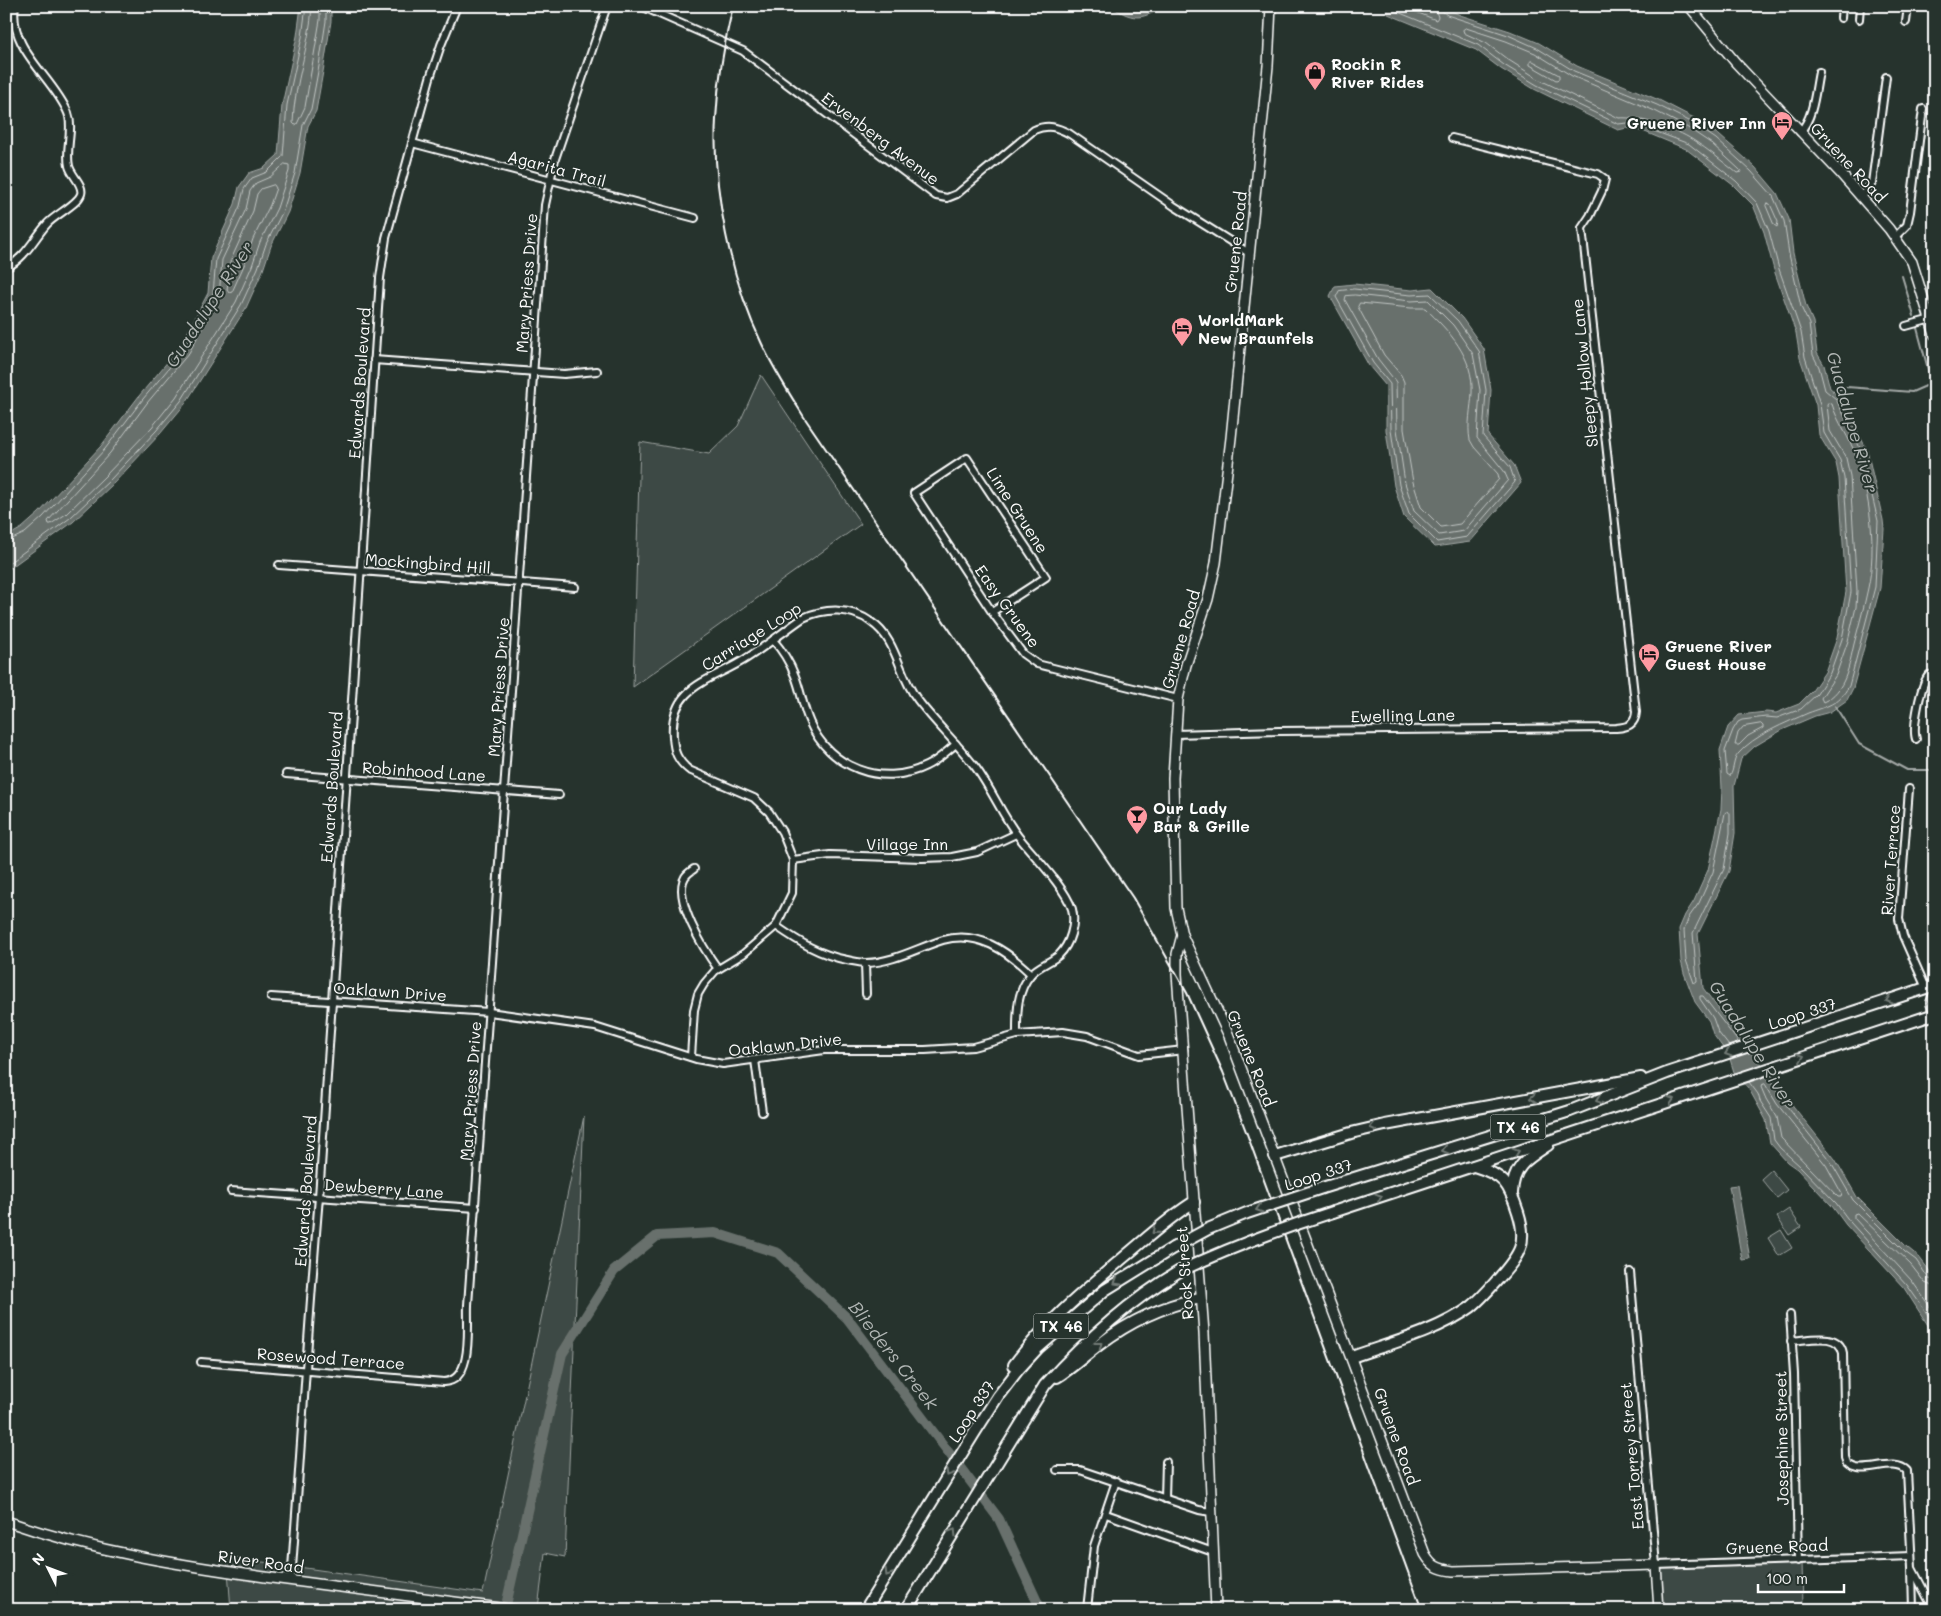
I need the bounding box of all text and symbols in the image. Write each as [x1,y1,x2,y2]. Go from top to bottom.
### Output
place label: Rockin R River Rides [1331,53,1424,92]
shop icon: Rockin R River Rides [1303,60,1327,91]
street label: Ervenberg Avenue [818,87,944,189]
hotel icon: Gruene River Inn [1770,110,1794,141]
place label: Gruene River Inn [1627,112,1766,133]
street label: Gruene Road [1806,117,1892,207]
street label: Agarita Trail [505,145,609,191]
street label: Gruene Road [1219,190,1251,294]
street label: Mary Priess Drive [511,213,541,353]
water label: Guadalupe River [159,236,259,372]
street label: Sleepy Hollow Lane [1566,298,1602,448]
street label: Edwards Boulevard [343,307,375,459]
place label: WorldMark New Braunfels [1198,309,1314,348]
hotel icon: WorldMark New Braunfels [1170,316,1194,347]
water label: Guadalupe River [1821,348,1885,496]
street label: Lime Gruene [982,463,1054,557]
street label: Mockingbird Hill [364,548,492,578]
street label: Easy Gruene [971,560,1045,652]
street label: Gruene Road [1156,587,1204,691]
street label: Carriage Loop [697,597,805,675]
street label: Mary Priess Drive [483,617,513,757]
place label: Gruene River Guest House [1665,635,1772,674]
hotel icon: Gruene River Guest House [1637,642,1661,673]
street label: Ewelling Lane [1350,704,1456,726]
street label: Edwards Boulevard [315,711,347,863]
street label: Robinhood Lane [361,756,487,786]
place label: Our Lady Bar & Grille [1153,797,1250,836]
bar icon: Our Lady Bar & Grille [1125,804,1149,835]
street label: River Terrace [1876,804,1904,916]
street label: Village Inn [866,833,948,854]
water label: Guadalupe River [1704,976,1802,1112]
street label: Oaklawn Drive [332,977,448,1005]
street label: Loop 337 [1765,992,1839,1034]
one-way arrow [1885,995,1893,1005]
street label: Gruene Road [1223,1007,1281,1109]
street label: Mary Priess Drive [455,1021,485,1161]
street label: Oaklawn Drive [727,1028,843,1060]
one-way arrow [1725,1047,1733,1057]
one-way arrow [1796,1053,1804,1063]
one-way arrow [1529,1093,1537,1103]
one-way arrow [1595,1094,1604,1104]
one-way arrow [1666,1096,1675,1106]
road number: TX 46 [1490,1114,1546,1140]
street label: Edwards Boulevard [289,1115,321,1267]
one-way arrow [1369,1121,1378,1132]
one-way arrow [1441,1145,1449,1155]
one-way arrow [1512,1148,1520,1158]
street label: Loop 337 [1281,1153,1355,1195]
street label: Dewberry Lane [323,1173,445,1203]
one-way arrow [1374,1192,1383,1202]
one-way arrow [1256,1203,1264,1213]
one-way arrow [1152,1225,1161,1234]
street label: Rock Street [1170,1226,1198,1320]
one-way arrow [1113,1276,1122,1286]
water label: Blieders Creek [844,1296,944,1415]
road number: TX 46 [1034,1314,1088,1338]
street label: Rosewood Terrace [256,1342,406,1374]
one-way arrow [1093,1342,1102,1351]
street label: Josephine Street [1769,1371,1793,1505]
street label: Loop 337 [943,1376,999,1446]
street label: East Torrey Street [1614,1381,1648,1531]
street label: Gruene Road [1370,1384,1424,1488]
one-way arrow [946,1468,956,1477]
one-way arrow [947,1529,956,1538]
street label: Gruene Road [1726,1534,1828,1558]
north arrow [22,1544,72,1594]
street label: River Road [217,1545,305,1577]
text: N [27,1549,49,1569]
scale bar [1758,1561,1845,1593]
one-way arrow [884,1567,894,1576]
text: 100 m [1766,1568,1808,1588]

